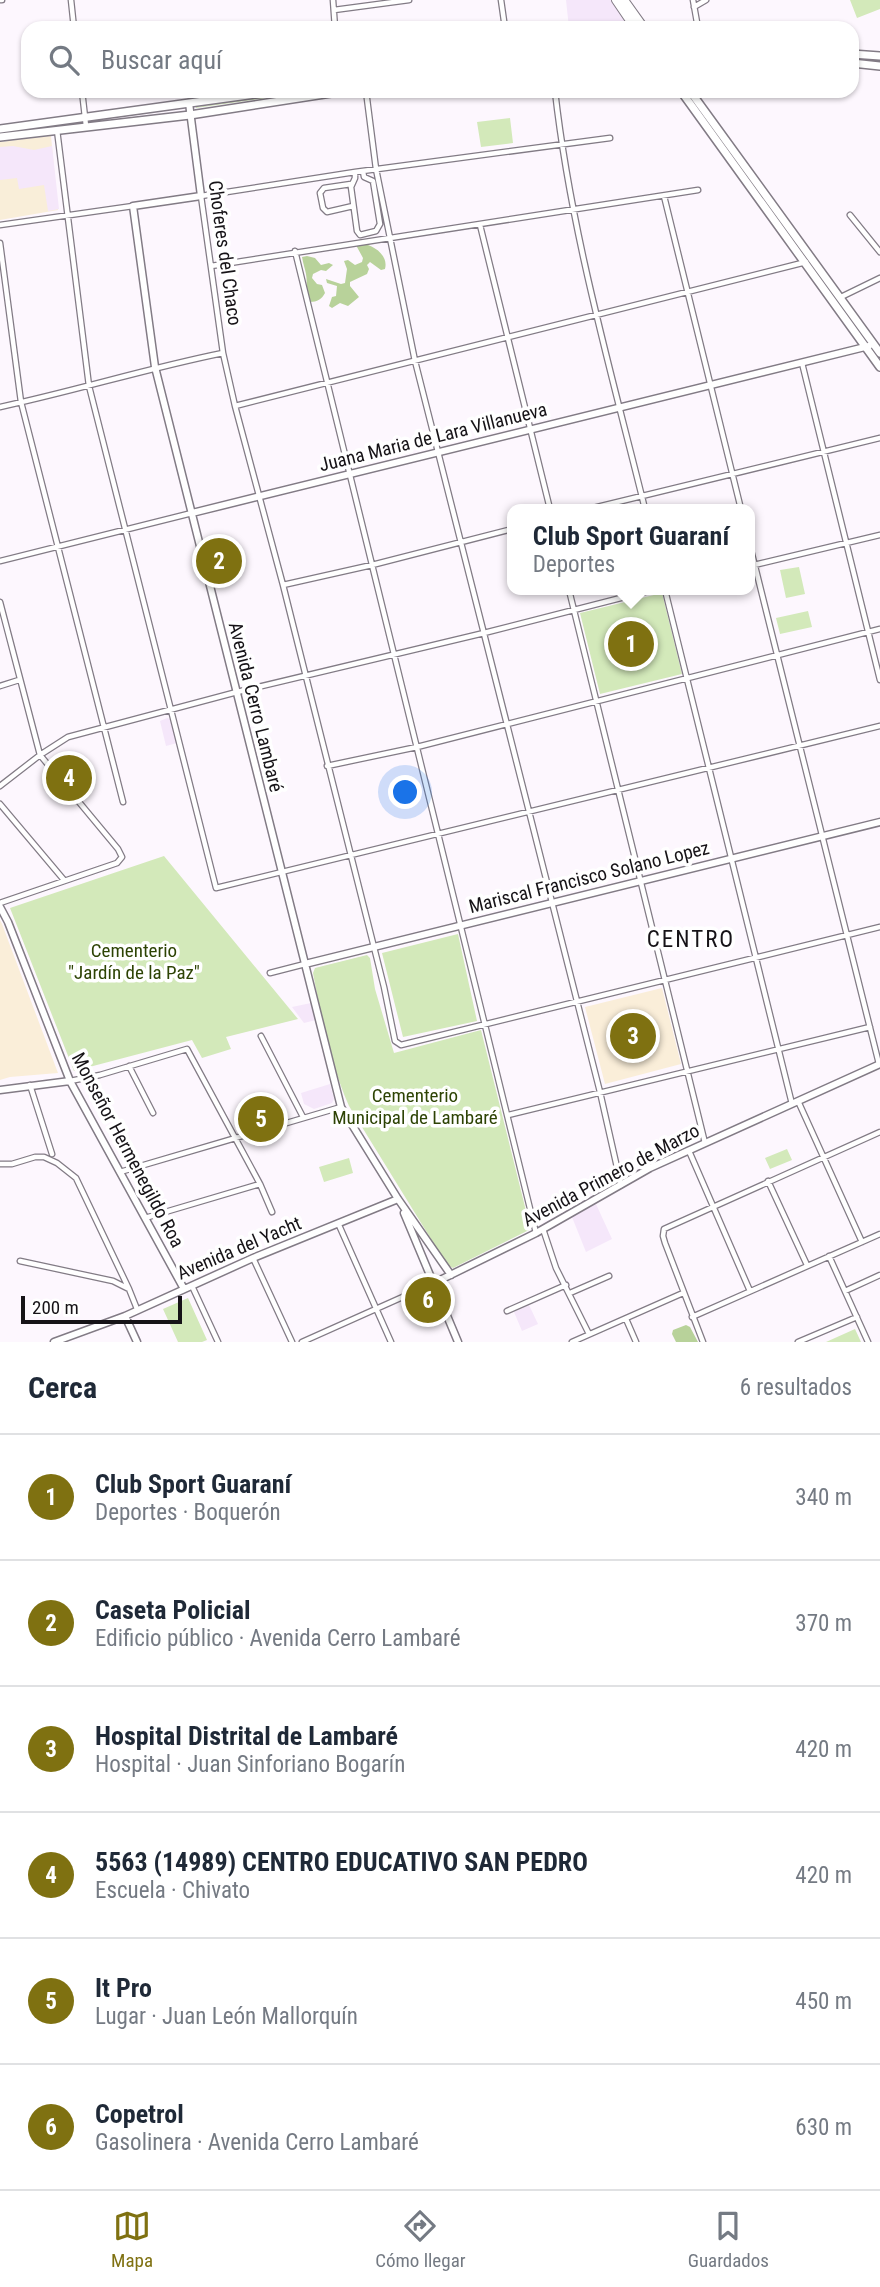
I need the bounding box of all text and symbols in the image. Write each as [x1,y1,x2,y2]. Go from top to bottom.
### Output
search box [21,21,859,98]
icon: search [45,41,83,79]
text: Buscar aquí [101,45,222,75]
street label: Choferes del Chaco [203,179,247,327]
street label: Juana Maria de Lara Villanueva [317,398,549,476]
popup [507,504,755,595]
text: Club Sport Guaraní [533,521,729,551]
pin: 2 [196,535,242,587]
text: Deportes [533,551,615,578]
pin: 1 [608,618,654,670]
street label: Avenida Cerro Lambaré [224,620,288,794]
pin: 4 [46,752,92,804]
your location [388,775,422,809]
street label: Mariscal Francisco Solano Lopez [466,836,712,918]
district label: CENTRO [647,926,735,953]
park label: Cementerio "Jardín de la Paz" [68,939,200,984]
pin: 3 [610,1010,656,1062]
street label: Monseñor Hermenegildo Roa [67,1049,189,1251]
park label: Cementerio Municipal de Lambaré [332,1084,498,1129]
pin: 5 [238,1093,284,1145]
street label: Avenida Primero de Marzo [519,1119,703,1231]
street label: Avenida del Yacht [173,1211,305,1285]
pin: 6 [405,1274,451,1326]
scale bar [21,1293,182,1325]
text: 200 m [32,1296,79,1319]
text: Cerca [28,1370,97,1405]
text: 6 resultados [740,1374,852,1401]
text: Club Sport Guaraní [95,1469,291,1499]
text: 1 [45,1484,57,1511]
text: 340 m [795,1484,852,1511]
text: Deportes · Boquerón [95,1499,281,1526]
text: Caseta Policial [95,1595,251,1625]
text: 2 [45,1610,57,1637]
text: 370 m [795,1610,852,1637]
text: Edificio público · Avenida Cerro Lambaré [95,1625,461,1652]
text: Hospital Distrital de Lambaré [95,1721,398,1751]
text: 3 [45,1736,57,1763]
text: 420 m [795,1736,852,1763]
text: Hospital · Juan Sinforiano Bogarín [95,1751,405,1778]
text: 5563 (14989) CENTRO EDUCATIVO SAN PEDRO [95,1847,588,1877]
text: 4 [45,1862,57,1889]
text: 420 m [795,1862,852,1889]
text: Escuela · Chivato [95,1877,250,1904]
text: It Pro [95,1973,152,2003]
text: 5 [45,1988,57,2015]
text: 450 m [795,1988,852,2015]
text: Lugar · Juan León Mallorquín [95,2003,358,2030]
text: Copetrol [95,2099,184,2129]
text: 6 [45,2114,57,2141]
text: 630 m [795,2114,852,2141]
text: Gasolinera · Avenida Cerro Lambaré [95,2129,419,2156]
tab: Mapa [111,2207,153,2272]
tab: Cómo llegar [375,2207,466,2272]
tab: Guardados [688,2207,769,2272]

